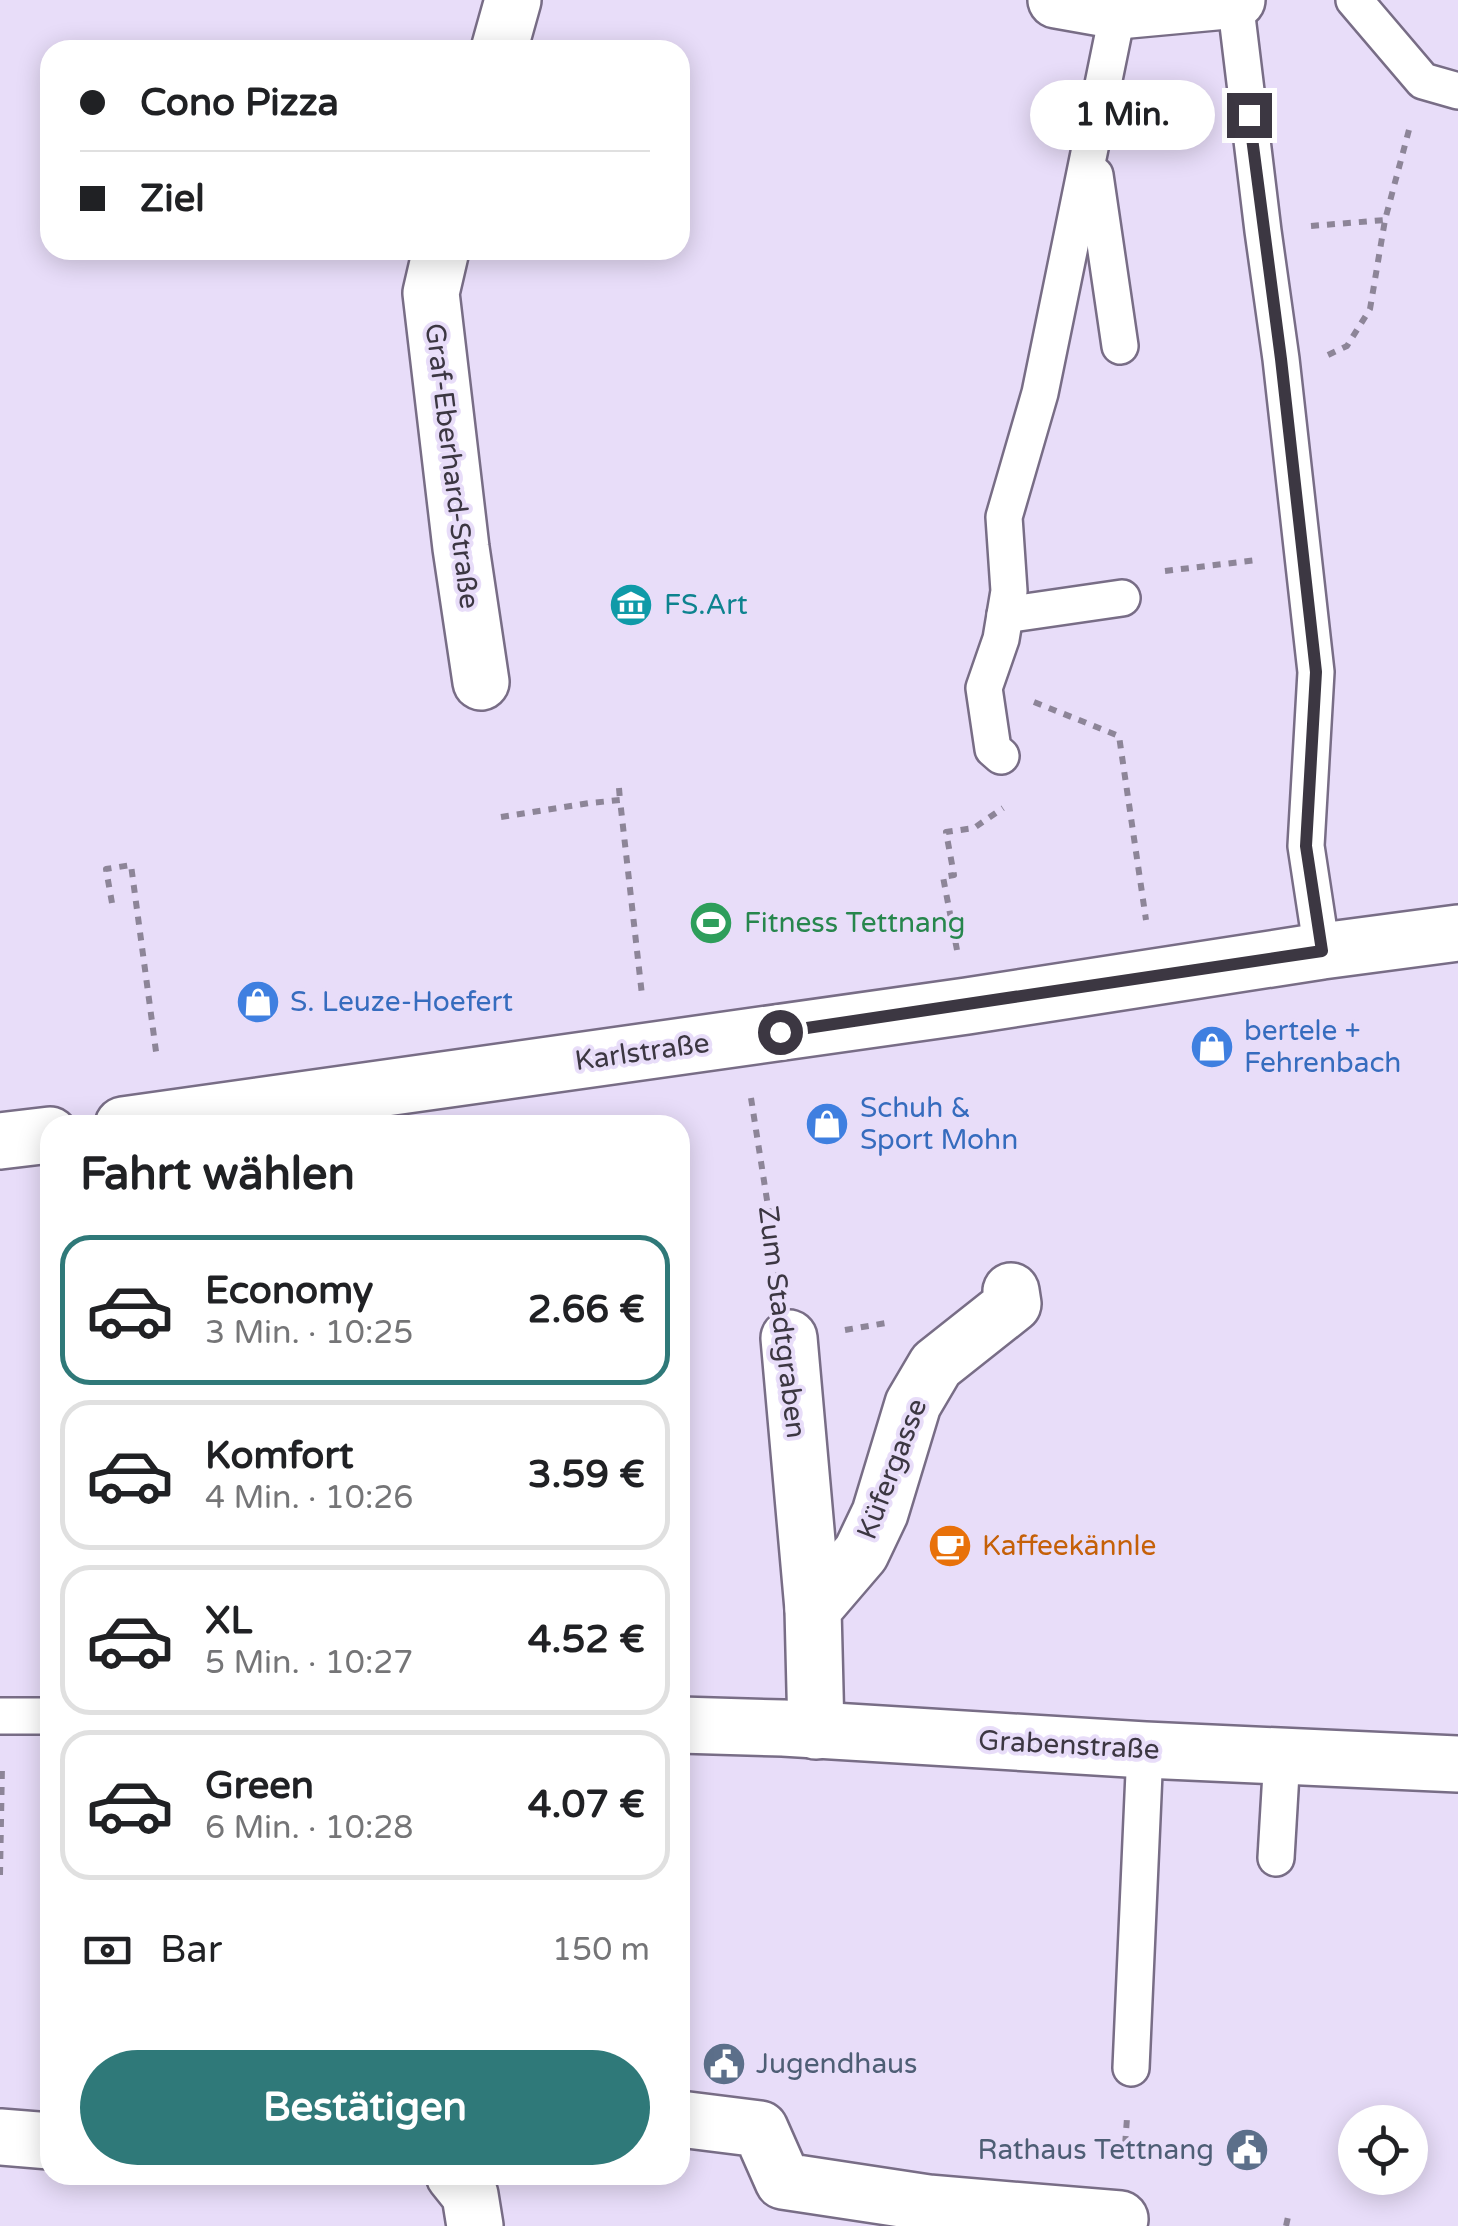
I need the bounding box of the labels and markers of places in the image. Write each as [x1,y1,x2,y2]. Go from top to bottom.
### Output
museum icon: FS.Art [608,582,654,628]
place label: FS.Art [664,588,748,622]
sports icon: Fitness Tettnang [688,900,734,946]
place label: Fitness Tettnang [744,906,965,940]
shop icon: S. Leuze-Hoefert [235,979,281,1025]
place label: S. Leuze-Hoefert [290,985,513,1019]
place label: bertele + Fehrenbach [1244,1014,1401,1080]
shop icon: bertele + Fehrenbach [1189,1024,1235,1070]
place label: Schuh & Sport Mohn [860,1091,1018,1157]
shop icon: Schuh & Sport Mohn [804,1101,850,1147]
cafe icon: Kaffeekännle [927,1523,973,1569]
place label: Kaffeekännle [982,1529,1156,1563]
public building icon: Jugendhaus [701,2041,747,2087]
place label: Jugendhaus [756,2047,918,2081]
public building icon: Rathaus Tettnang [1224,2127,1270,2173]
place label: Rathaus Tettnang [978,2133,1214,2167]

